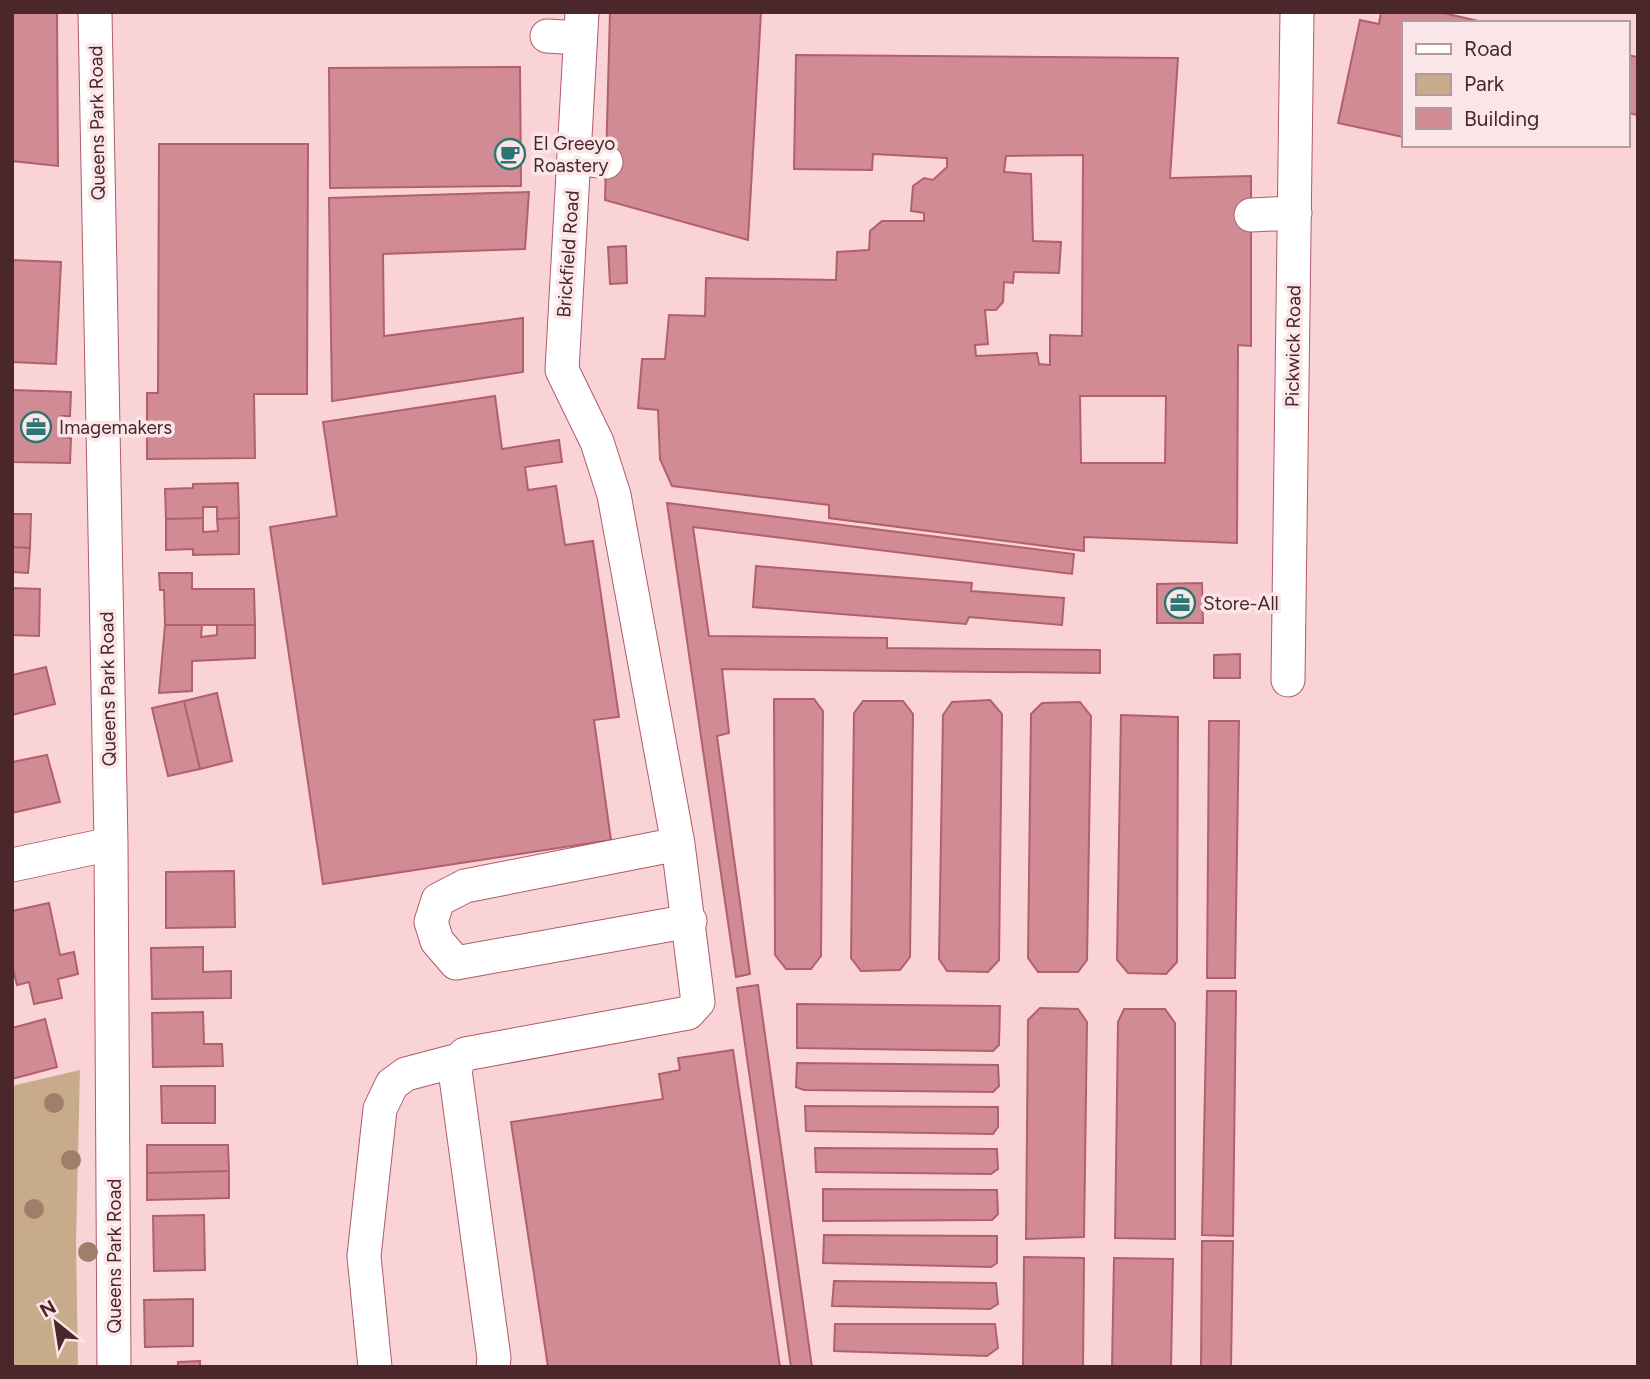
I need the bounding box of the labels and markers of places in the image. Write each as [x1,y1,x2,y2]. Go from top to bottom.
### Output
place label: El Greeyo Roastery [533,132,615,177]
cafe icon: El Greeyo Roastery [493,137,527,171]
office icon: Imagemakers [19,410,53,444]
place label: Imagemakers [59,416,172,439]
office icon: Store-All [1163,586,1197,620]
place label: Store-All [1203,592,1279,615]

